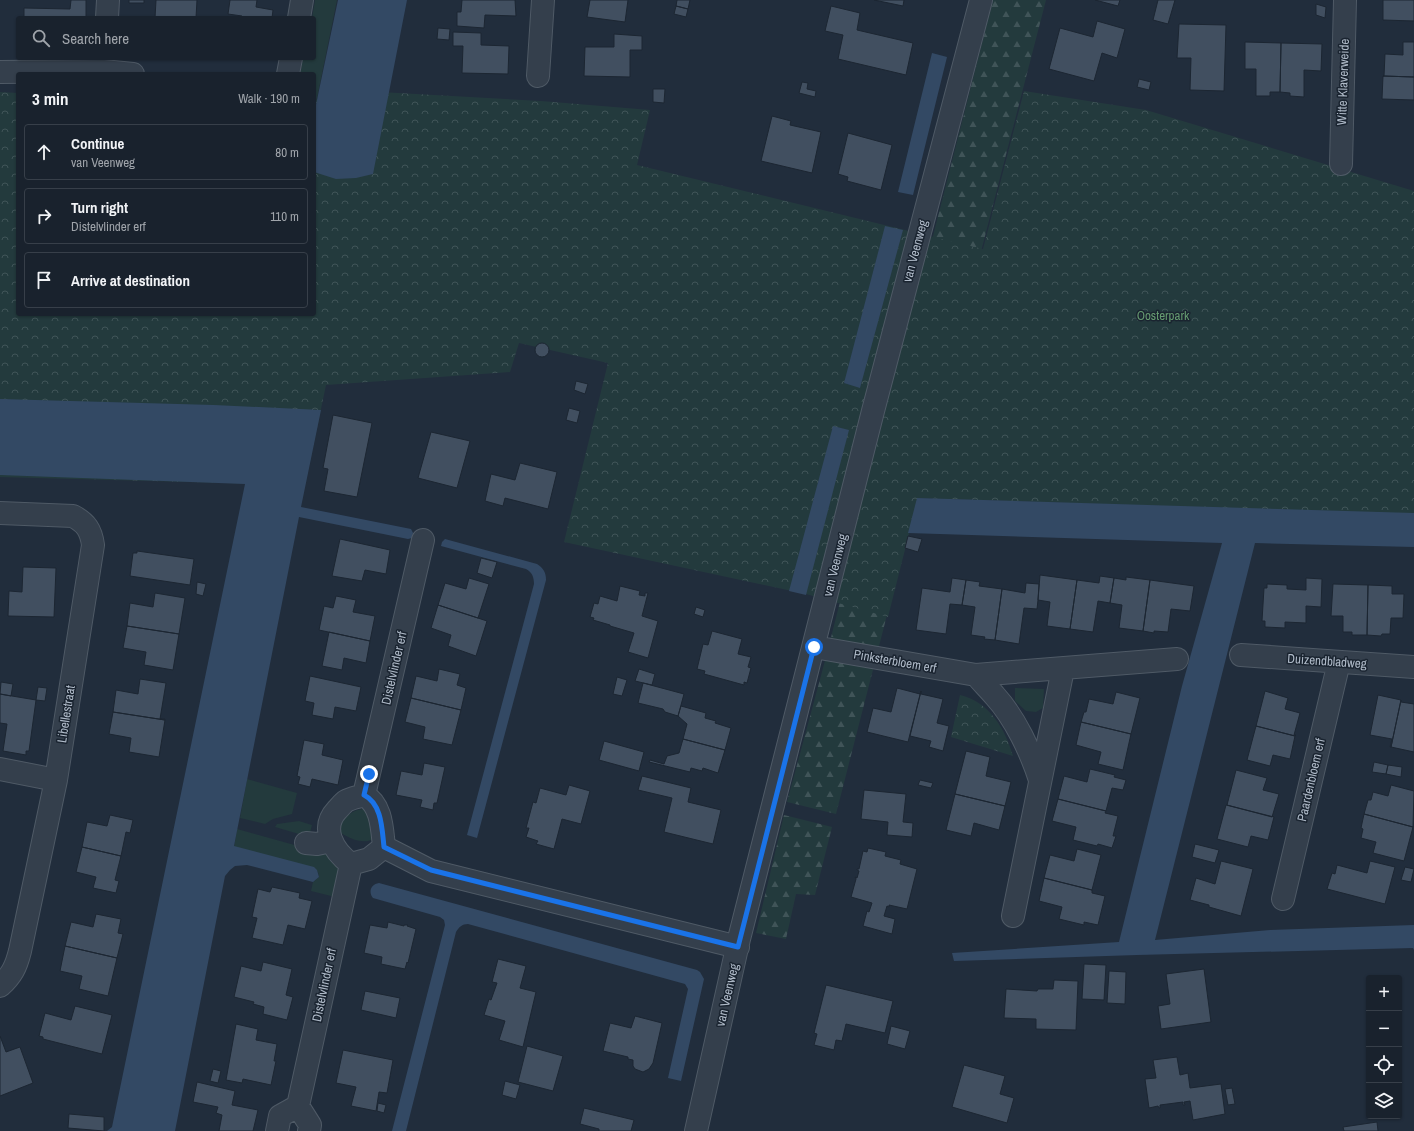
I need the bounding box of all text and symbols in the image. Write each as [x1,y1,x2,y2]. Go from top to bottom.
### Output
search box [16,16,316,60]
icon: search [30,27,52,49]
text: Search here [62,28,129,49]
street label: Witte Klaverweide [1333,38,1353,126]
text: 3 min [32,87,68,110]
text: Walk · 190 m [238,90,300,107]
text: Continue [71,133,124,154]
icon: ahead [33,141,55,163]
text: 80 m [275,144,299,161]
text: van Veenweg [71,154,135,171]
text: Turn right [71,197,128,218]
icon: right [33,205,55,227]
text: 110 m [270,208,299,225]
text: Distelvlinder erf [71,218,146,235]
street label: van Veenweg [899,218,932,284]
icon: arrive [33,269,55,291]
text: Arrive at destination [71,270,190,291]
park label: Oosterpark [1137,307,1190,324]
street label: van Veenweg [819,532,851,598]
street label: Distelvlinder erf [377,630,411,706]
route start [805,638,823,656]
street label: Pinksterbloem erf [852,645,938,677]
street label: Duizendbladweg [1287,650,1367,672]
street label: Libellestraat [53,684,79,744]
street label: Paardenbloem erf [1293,737,1329,823]
route end [360,765,378,783]
street label: Distelvlinder erf [308,947,340,1023]
street label: van Veenweg [712,962,742,1028]
map controls [1366,975,1402,1119]
button: + [1366,975,1402,1011]
button: − [1366,1011,1402,1047]
button: locate [1366,1047,1402,1083]
button: layers [1366,1083,1402,1119]

